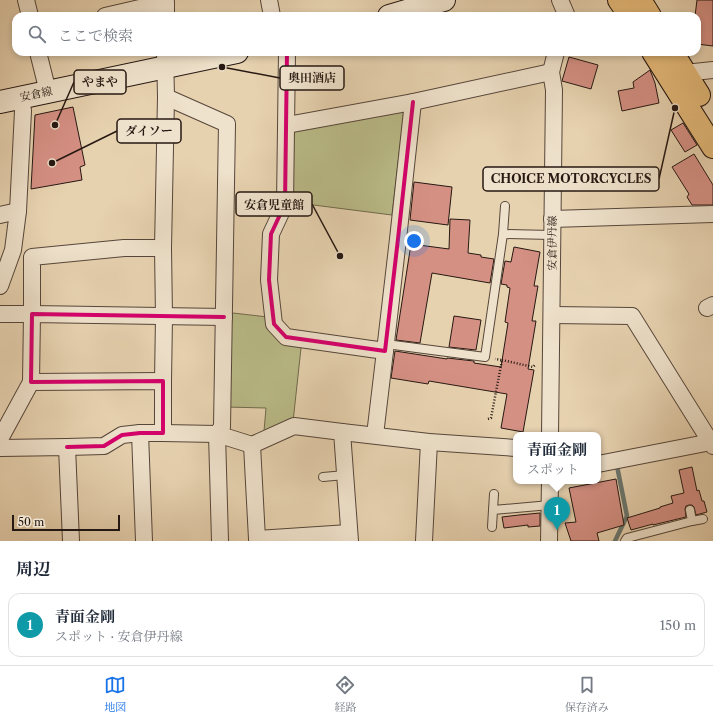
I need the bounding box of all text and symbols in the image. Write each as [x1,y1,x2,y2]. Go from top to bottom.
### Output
search box [12,12,701,56]
icon: search [26,23,48,45]
text: ここで検索 [58,26,133,45]
callout: 奥田酒店 [280,66,344,90]
callout: やまや [74,70,126,94]
text: 奥田酒店 [288,70,336,85]
text: やまや [82,74,118,89]
street label: 安倉線 [18,84,54,104]
callout: ダイソー [117,119,181,143]
text: ダイソー [125,123,173,138]
callout: CHOICE MOTORCYCLES [483,167,659,191]
text: CHOICE MOTORCYCLES [491,171,652,186]
callout: 安倉児童館 [236,192,312,216]
text: 安倉児童館 [244,197,304,212]
street label: 安倉伊丹線 [545,216,559,271]
your location [404,231,424,251]
popup [513,432,601,484]
text: 青面金剛 [527,440,587,459]
text: スポット [527,461,579,477]
pin: 1 [544,497,570,530]
scale bar [12,513,120,532]
text: 50 m [18,515,44,529]
text: 周辺 [16,559,50,579]
text: 青面金剛 [55,607,115,626]
text: 1 [27,617,33,633]
text: 150 m [660,617,696,633]
text: スポット · 安倉伊丹線 [55,628,183,644]
tab: 地図 [104,674,126,714]
tab: 経路 [334,674,356,714]
tab: 保存済み [565,674,609,714]

